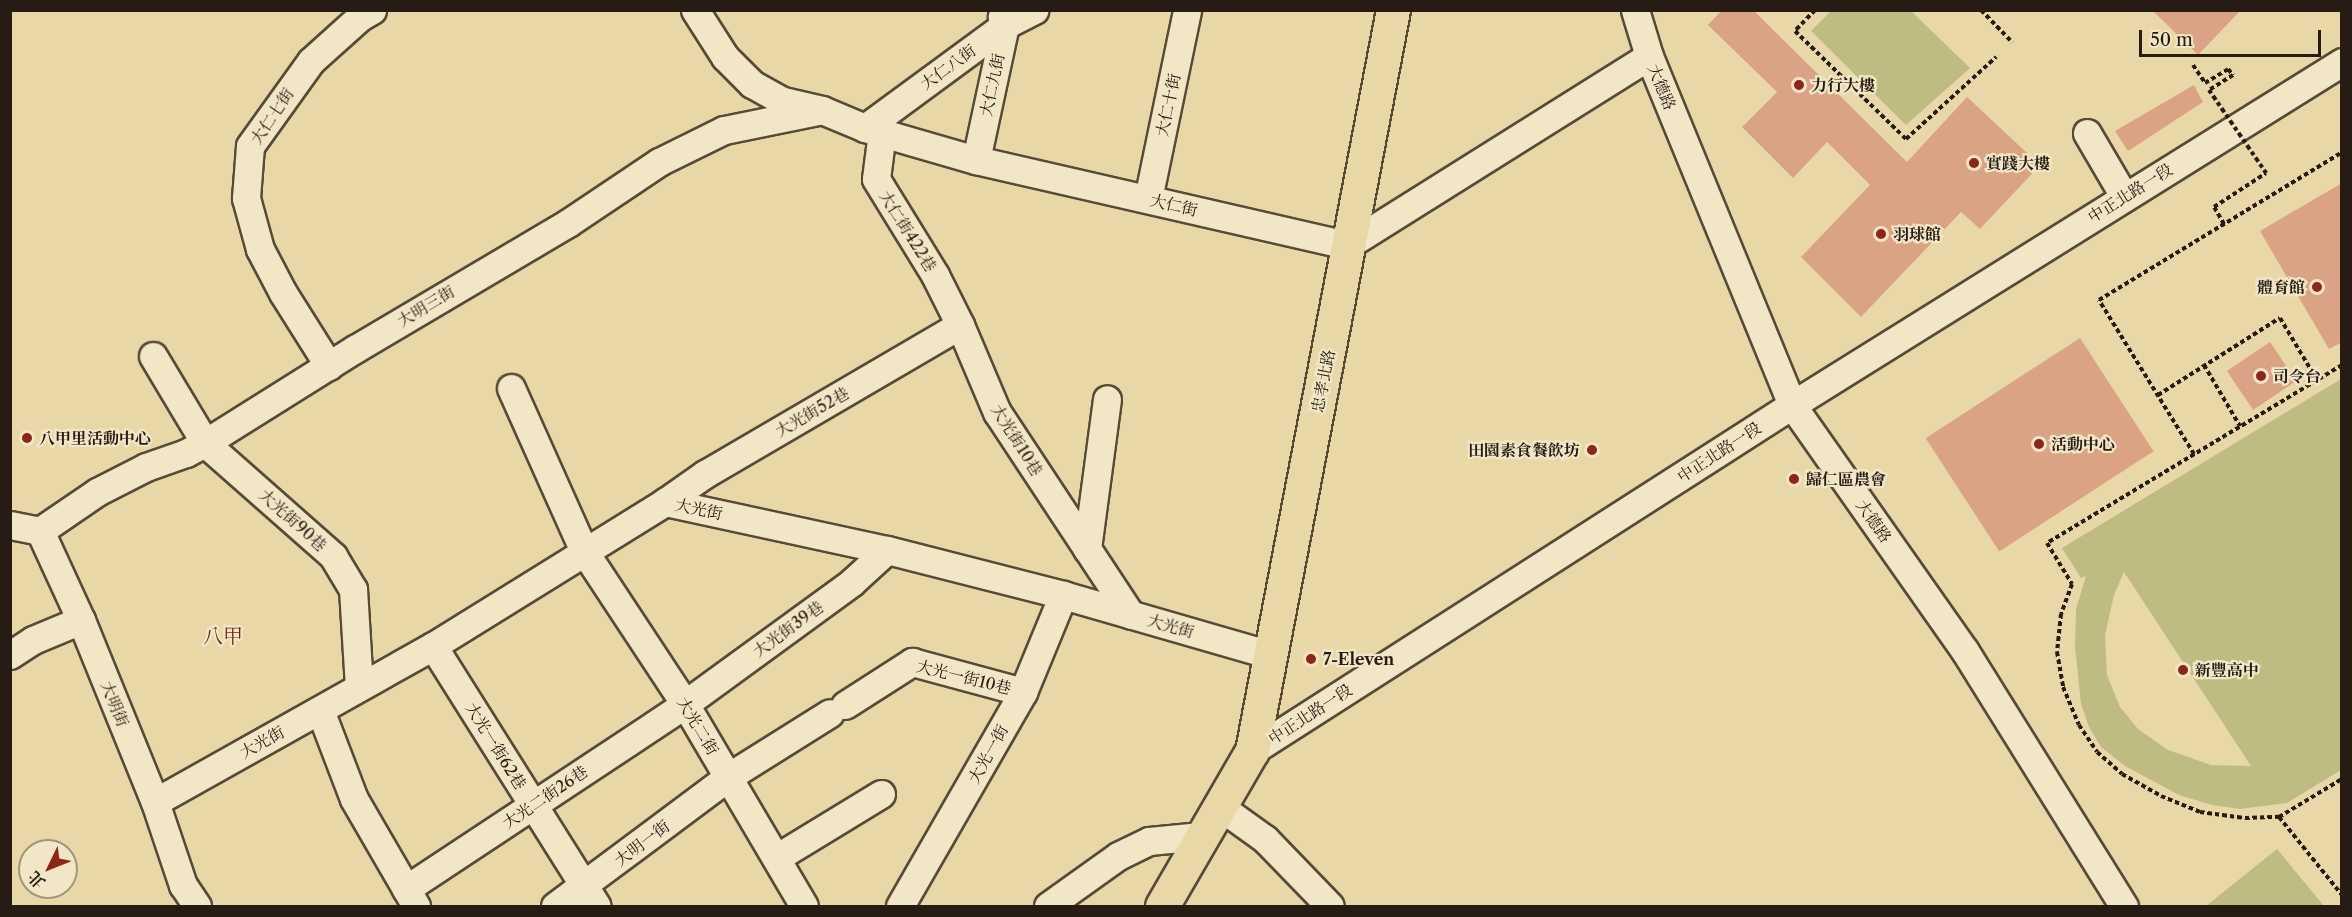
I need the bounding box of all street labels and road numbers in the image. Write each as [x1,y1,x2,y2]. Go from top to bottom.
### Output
street label: 大仁八街 [916,40,980,94]
street label: 大仁九街 [976,52,1008,118]
street label: 大德路 [1644,61,1680,113]
street label: 大仁十街 [1152,72,1184,138]
street label: 大仁七街 [246,84,298,148]
street label: 中正北路一段 [2084,159,2176,227]
street label: 大仁街422巷 [876,187,940,275]
street label: 大仁街 [1148,190,1200,220]
street label: 大明三街 [394,281,458,331]
street label: 忠孝北路 [1307,348,1339,414]
street label: 大光街52巷 [772,383,852,441]
street label: 大光街10巷 [987,401,1047,479]
street label: 中正北路一段 [1674,418,1764,486]
street label: 大光街90巷 [256,485,330,555]
street label: 大光街 [674,495,724,523]
street label: 大德路 [1852,496,1896,546]
street label: 大光街39巷 [749,597,827,661]
street label: 大光街 [1145,610,1197,642]
street label: 大光一街10巷 [915,656,1013,698]
street label: 大明街 [97,678,133,730]
street label: 中正北路一段 [1265,680,1355,748]
street label: 大光二街 [673,694,723,758]
street label: 大光一街62巷 [462,699,530,793]
street label: 大光一街 [964,721,1012,787]
street label: 大光街 [236,722,288,762]
street label: 大光二街26巷 [499,761,591,833]
street label: 大明一街 [611,816,673,870]

